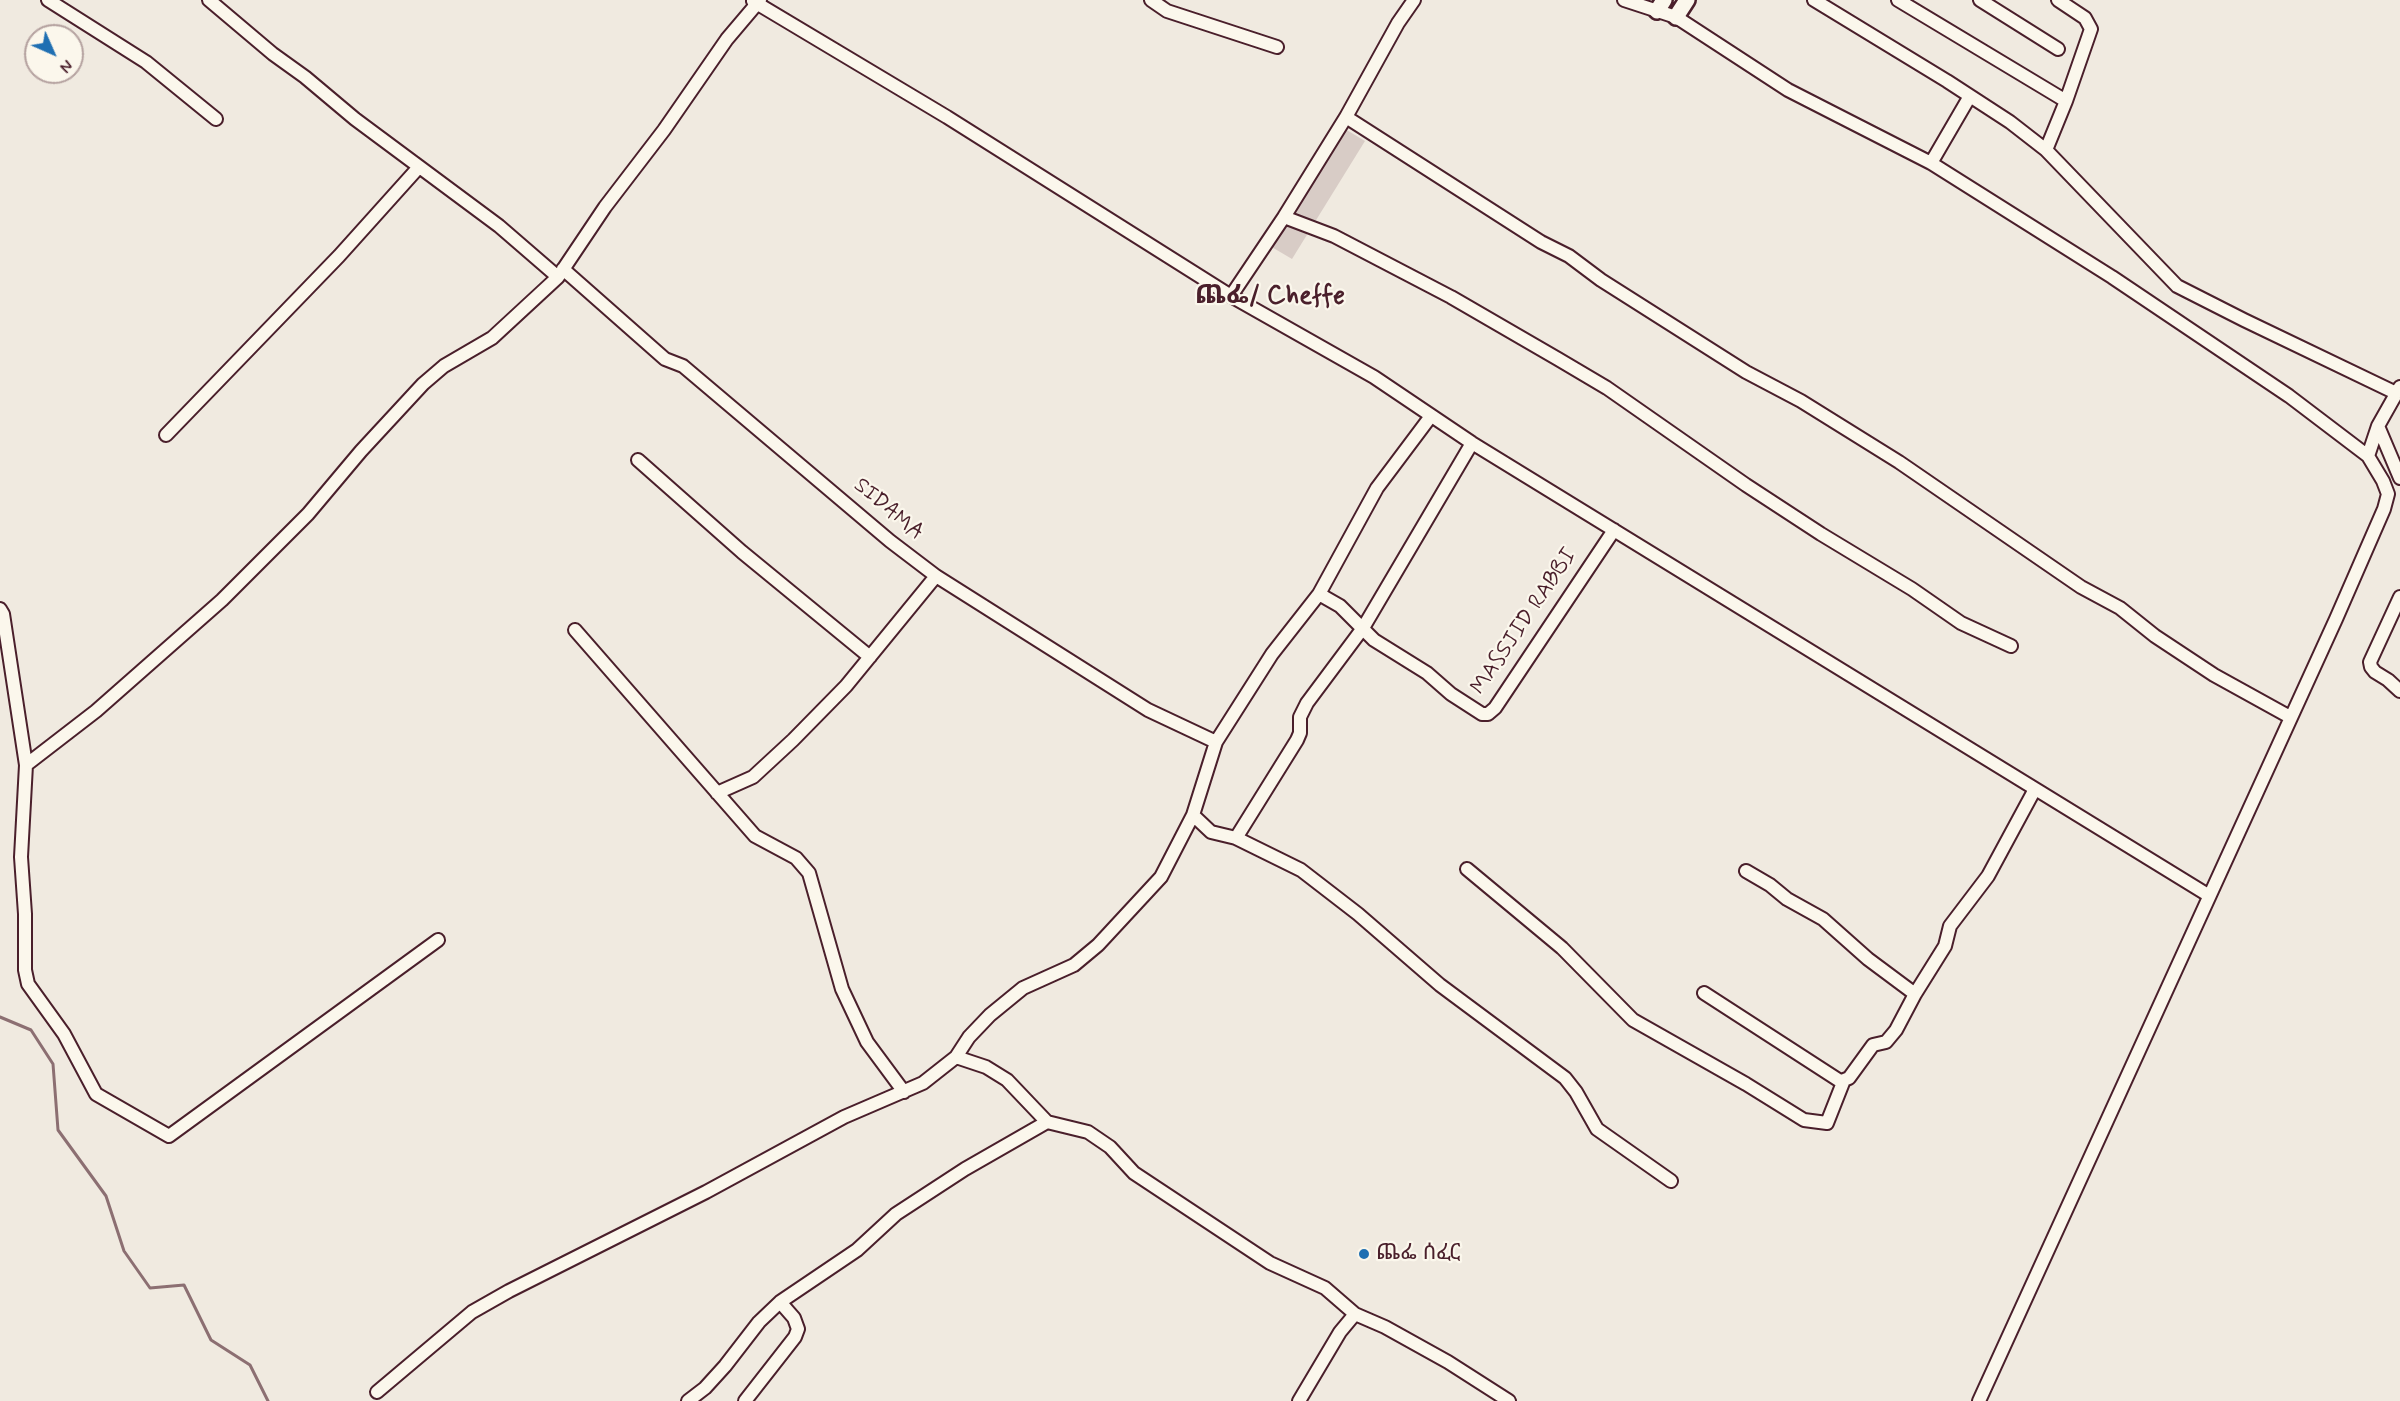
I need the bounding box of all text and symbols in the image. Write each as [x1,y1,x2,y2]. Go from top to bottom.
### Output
north arrow [24,24,84,84]
text: N [54,54,77,77]
district label: ጨፌ/ Cheffe [1195,282,1345,314]
street label: SIDAMA [848,473,928,547]
street label: MASSJID RABBI [1466,544,1584,700]
place label: ጨፌ ሰፈር [1376,1241,1460,1267]
marker: ጨፌ ሰፈር [1357,1247,1371,1261]

